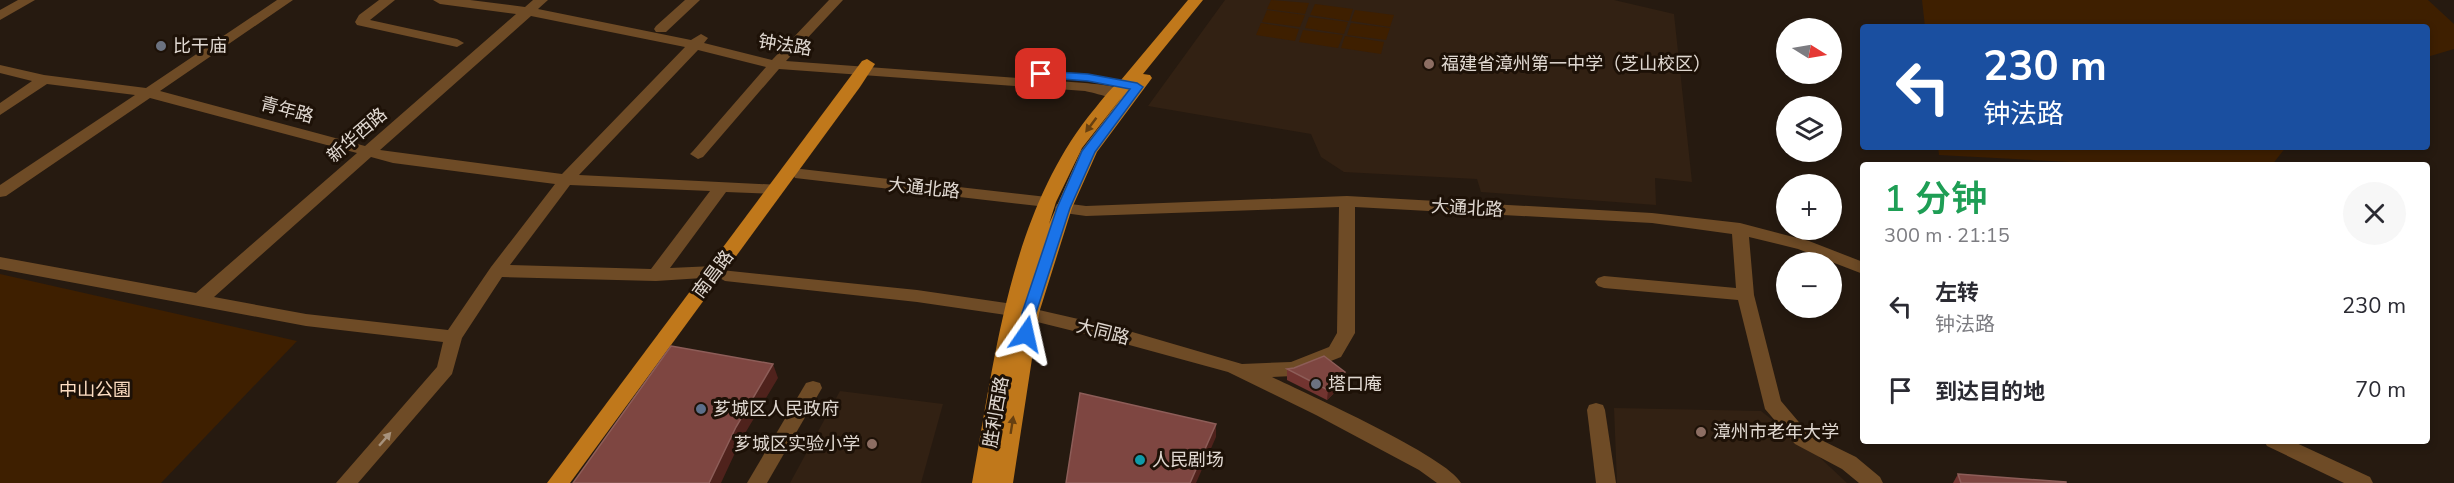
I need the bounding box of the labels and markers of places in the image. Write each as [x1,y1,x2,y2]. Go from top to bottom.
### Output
place label: 比干庙 [173,34,227,58]
marker: 比干庙 [154,39,168,53]
pin [1015,48,1066,99]
place label: 福建省漳州第一中学（芝山校区） [1441,52,1711,76]
marker: 福建省漳州第一中学（芝山校区） [1422,57,1436,71]
place label: 塔口庵 [1328,372,1382,396]
marker: 塔口庵 [1309,377,1323,391]
place label: 芗城区人民政府 [713,397,839,421]
marker: 芗城区人民政府 [694,402,708,416]
place label: 漳州市老年大学 [1713,420,1839,444]
marker: 漳州市老年大学 [1694,425,1708,439]
place label: 芗城区实验小学 [734,432,860,456]
marker: 芗城区实验小学 [865,437,879,451]
place label: 人民剧场 [1152,448,1224,472]
marker: 人民剧场 [1133,453,1147,467]

